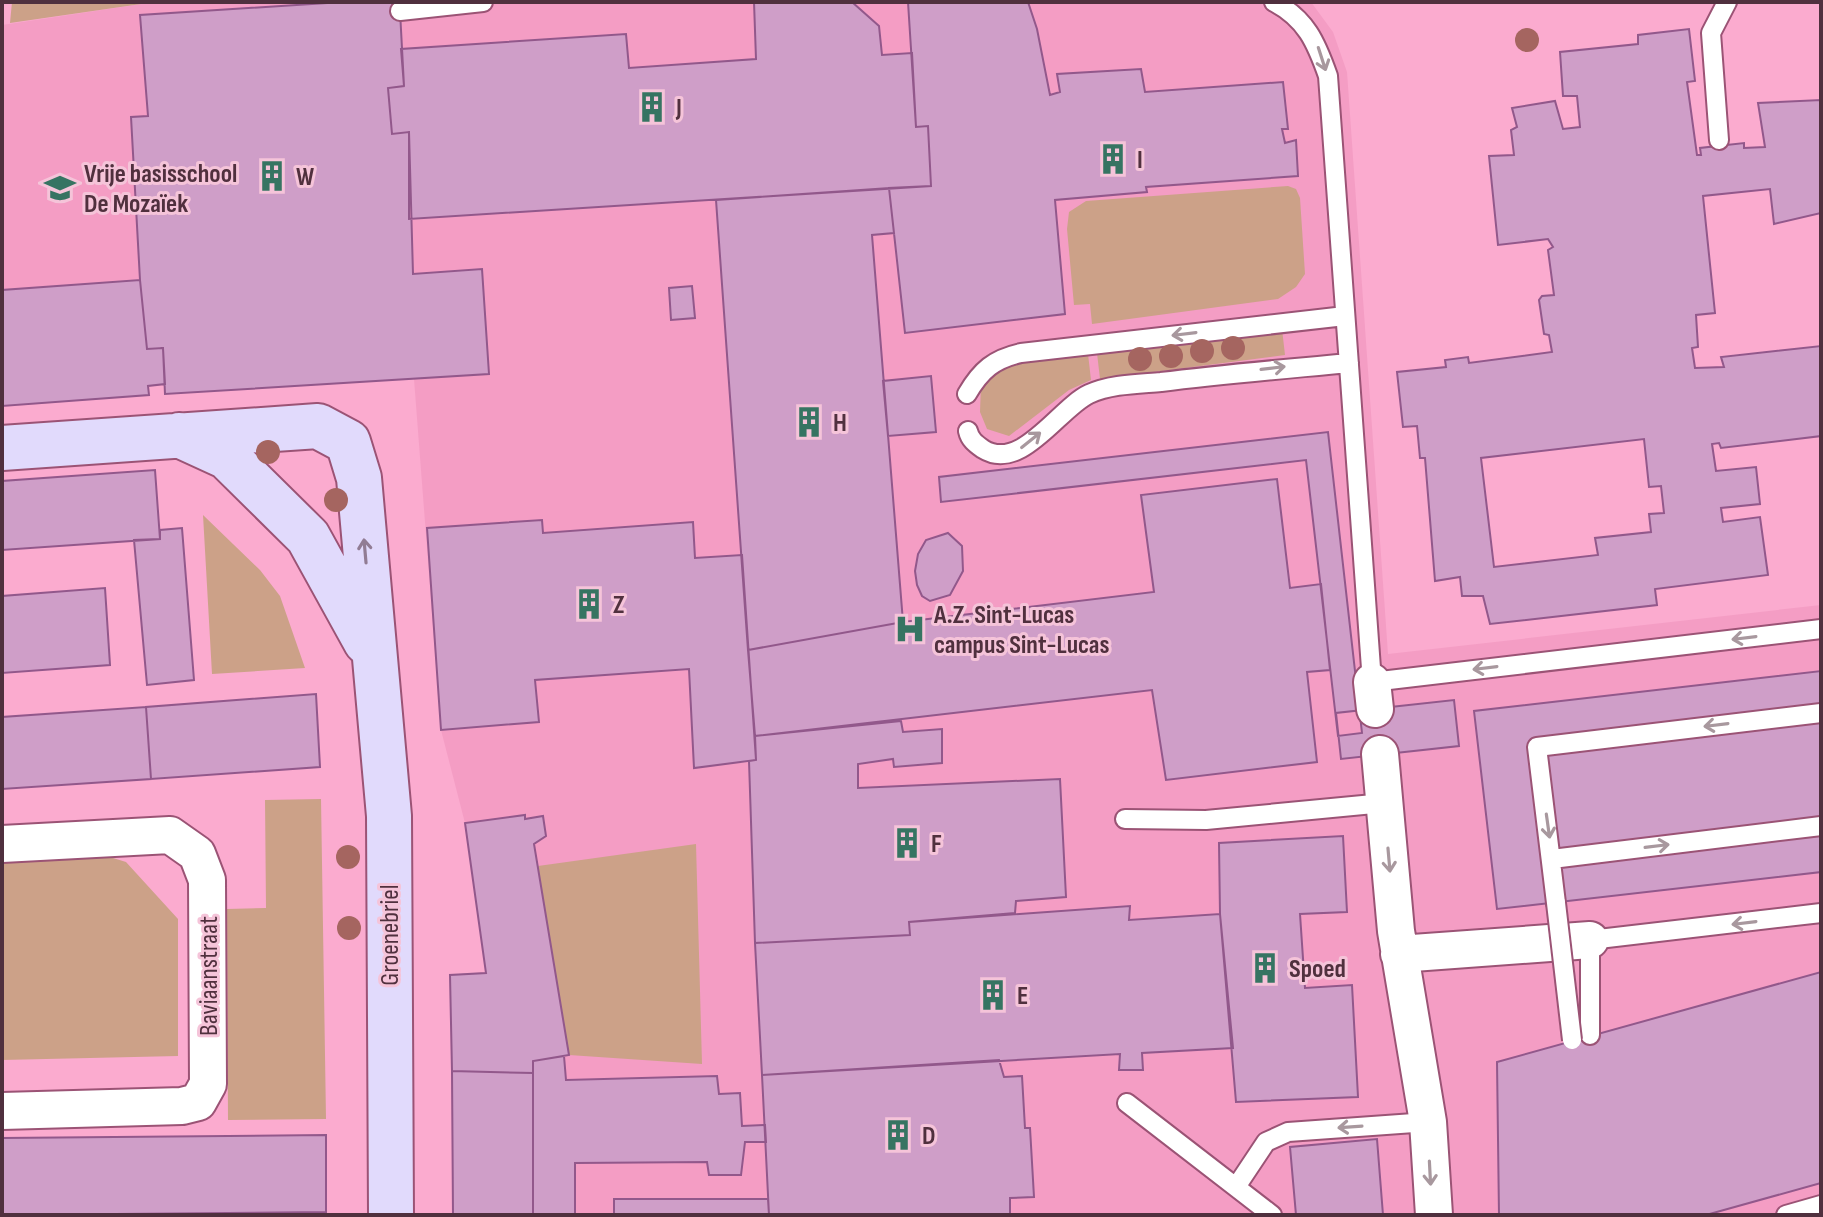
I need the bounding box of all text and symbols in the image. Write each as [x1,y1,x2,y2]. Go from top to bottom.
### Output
one-way arrow [1315,46,1330,72]
building icon: J [635,90,669,124]
place label: J [675,93,682,124]
building icon: I [1096,142,1130,176]
place label: I [1137,145,1143,176]
place label: Vrije basisschool De Mozaïek [84,159,237,220]
building icon: W [255,159,289,193]
place label: W [296,162,314,193]
school or university icon: Vrije basisschool De Mozaïek [43,171,77,205]
one-way arrow [1171,327,1198,342]
one-way arrow [1260,360,1285,375]
building icon: H [792,405,826,439]
place label: H [833,408,847,439]
one-way arrow [1020,431,1041,448]
one-way arrow [357,538,372,565]
building icon: Z [572,587,606,621]
place label: Z [613,590,625,621]
place label: A.Z. Sint-Lucas campus Sint-Lucas [933,600,1109,661]
hospital icon: A.Z. Sint-Lucas campus Sint-Lucas [893,612,927,646]
one-way arrow [1731,631,1757,646]
one-way arrow [1472,661,1499,676]
one-way arrow [1703,718,1730,733]
one-way arrow [1541,813,1556,838]
building icon: F [890,826,924,860]
place label: F [931,829,942,860]
one-way arrow [1643,839,1670,854]
one-way arrow [1382,846,1397,873]
street label: Groenebriel [375,884,406,986]
street label: Baviaanstraat [194,916,225,1036]
one-way arrow [1732,916,1757,931]
building icon: Spoed [1248,951,1282,985]
place label: Spoed [1289,954,1346,985]
building icon: E [976,978,1010,1012]
place label: E [1017,981,1028,1012]
building icon: D [881,1118,915,1152]
one-way arrow [1337,1120,1364,1135]
place label: D [922,1121,935,1152]
one-way arrow [1423,1159,1438,1186]

